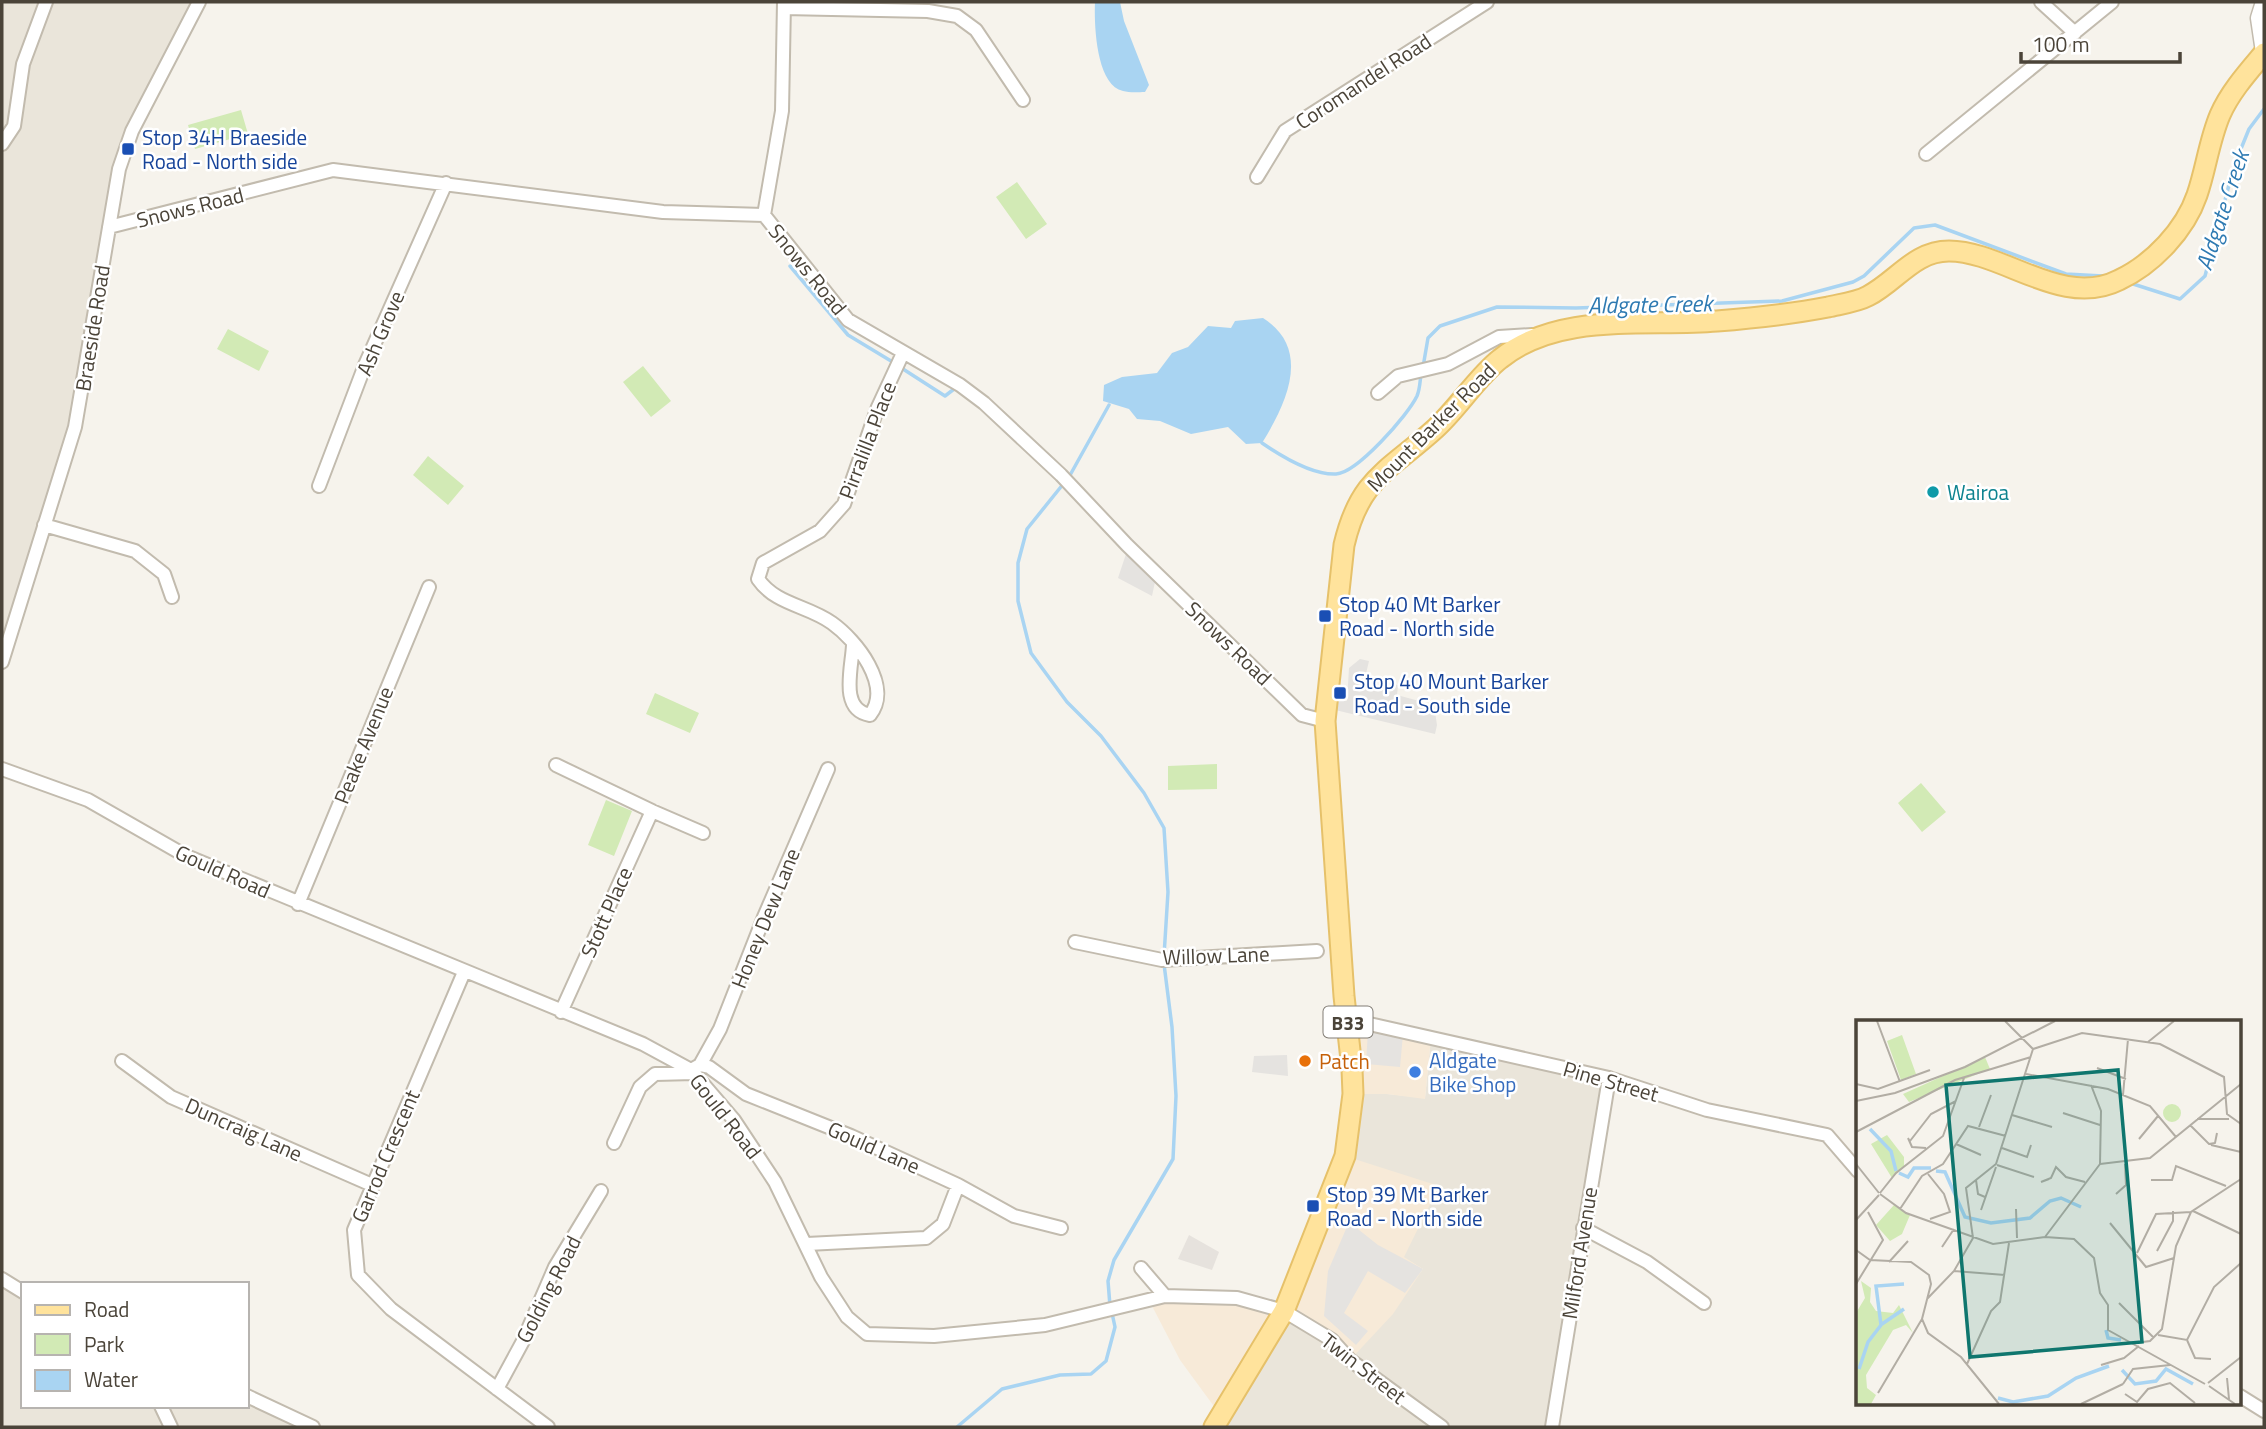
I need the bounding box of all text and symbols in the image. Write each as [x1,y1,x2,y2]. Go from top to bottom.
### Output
scale bar [2021,21,2180,65]
street label: Coromandel Road [1289,25,1437,137]
text: 100 m [2032,28,2089,60]
place label: Stop 34H Braeside Road - North side [142,121,307,177]
marker: Stop 34H Braeside Road - North side [120,141,136,157]
water label: Aldgate Creek [2186,143,2259,275]
street label: Snows Road [133,178,247,236]
street label: Snows Road [761,216,855,322]
street label: Braeside Road [66,263,118,393]
water label: Aldgate Creek [1587,285,1715,323]
street label: Ash Grove [348,286,412,380]
street label: Mount Barker Road [1359,355,1503,499]
street label: Pirralilla Place [830,376,904,504]
place label: Wairoa [1947,476,2010,508]
marker: Wairoa [1925,484,1941,500]
place label: Stop 40 Mt Barker Road - North side [1339,588,1501,644]
street label: Snows Road [1179,593,1279,693]
marker: Stop 40 Mt Barker Road - North side [1317,608,1333,624]
place label: Stop 40 Mount Barker Road - South side [1354,665,1549,721]
street label: Peake Avenue [325,681,401,809]
marker: Stop 40 Mount Barker Road - South side [1332,685,1348,701]
street label: Gould Road [170,836,276,906]
street label: Honey Dew Lane [722,843,808,993]
street label: Stott Place [572,861,640,963]
street label: Willow Lane [1162,937,1270,973]
road number: B33 [1324,1006,1372,1038]
inset map [1856,1020,2242,1404]
place label: Aldgate Bike Shop [1429,1044,1516,1100]
place label: Patch [1319,1045,1370,1077]
street label: Pine Street [1560,1052,1663,1110]
marker: Patch [1297,1053,1313,1069]
marker: Aldgate Bike Shop [1407,1064,1423,1080]
street label: Gould Road [682,1066,770,1166]
street label: Garrod Crescent [343,1084,428,1227]
street label: Duncraig Lane [180,1089,308,1169]
street label: Gould Lane [823,1112,925,1182]
place label: Stop 39 Mt Barker Road - North side [1327,1178,1489,1234]
street label: Milford Avenue [1553,1185,1605,1321]
marker: Stop 39 Mt Barker Road - North side [1305,1198,1321,1214]
street label: Golding Road [507,1230,589,1348]
legend [21,1282,248,1408]
text: Road [84,1293,129,1325]
street label: Twin Street [1315,1325,1414,1412]
text: Park [84,1328,124,1360]
text: Water [84,1363,138,1395]

